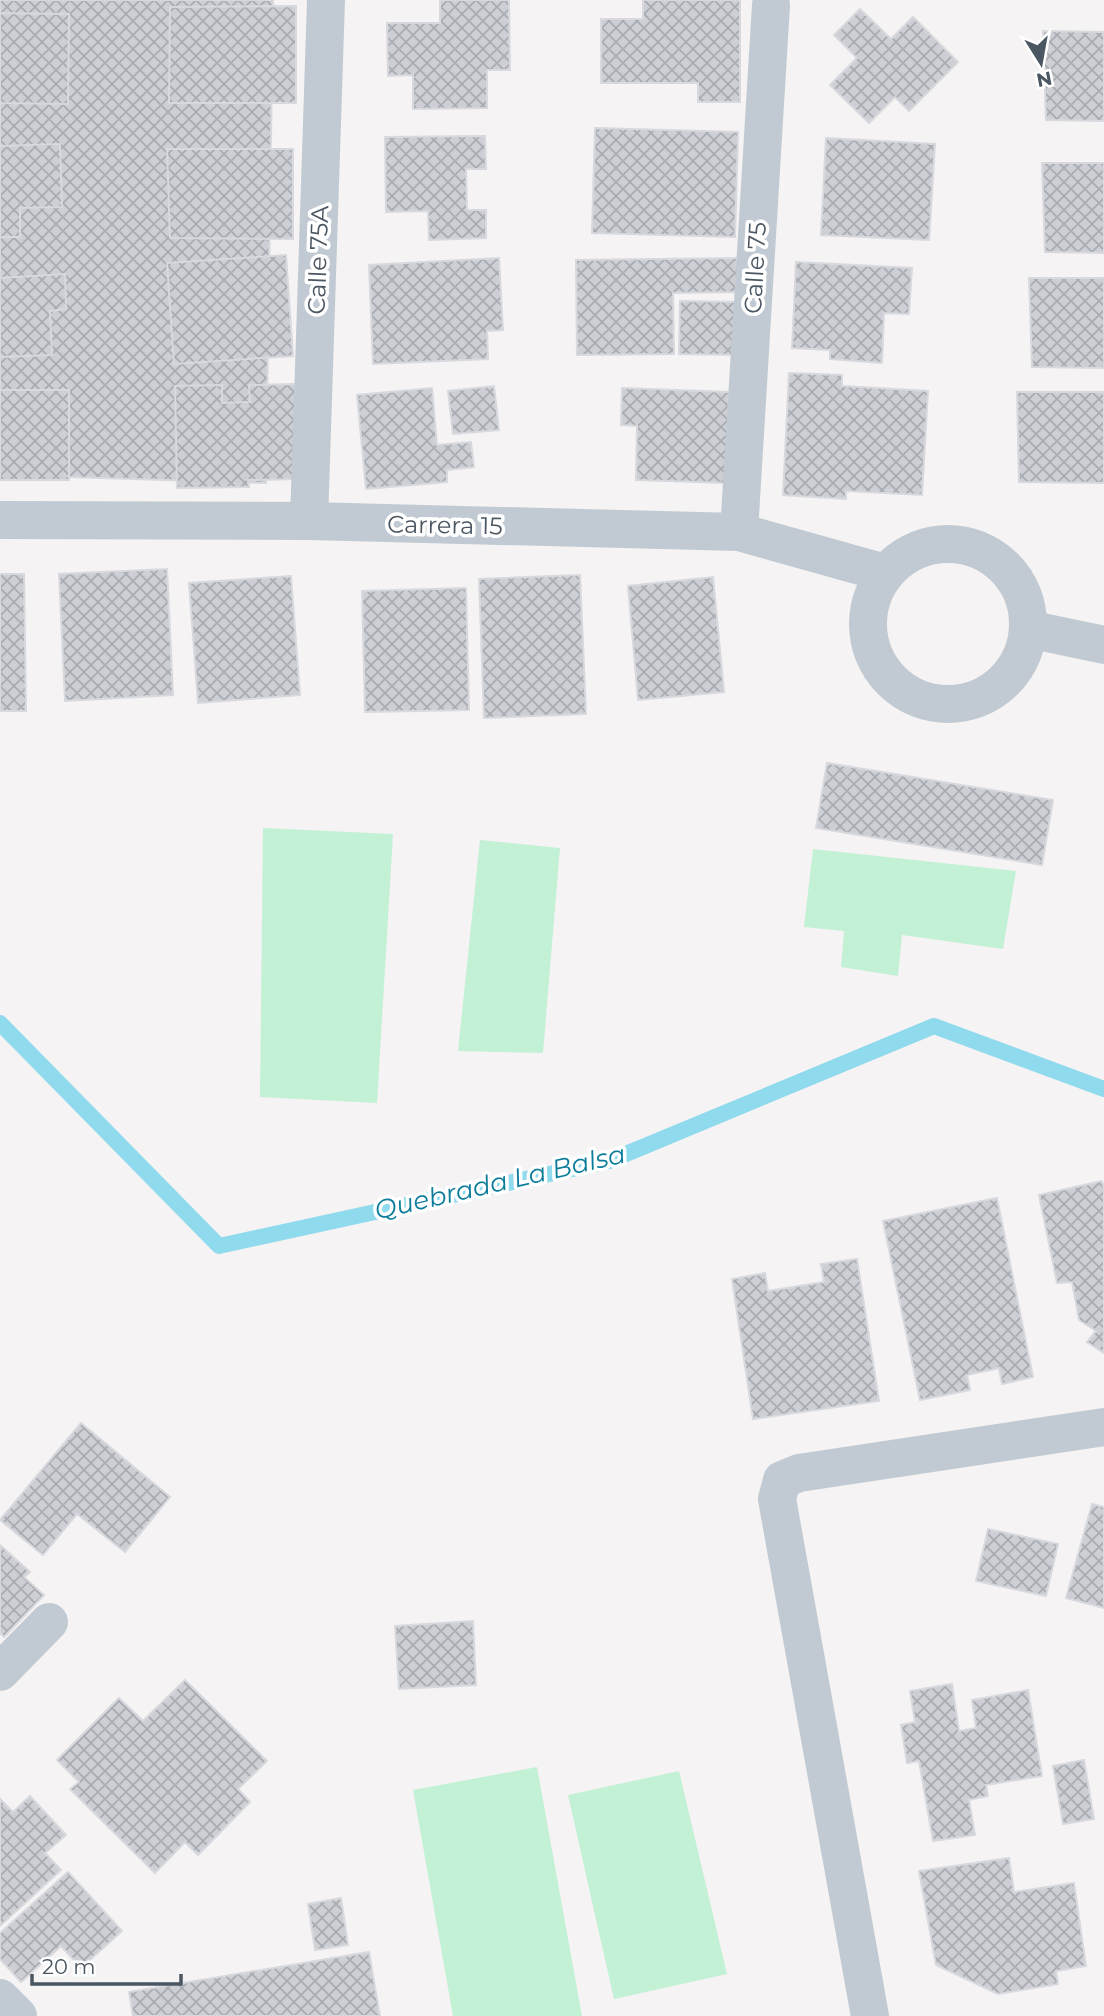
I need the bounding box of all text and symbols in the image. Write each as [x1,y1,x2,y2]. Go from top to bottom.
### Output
north arrow [1006,28,1076,98]
text: N [1034,66,1054,92]
street label: Calle 75A [302,204,334,315]
street label: Calle 75 [738,221,772,315]
street label: Carrera 15 [387,509,503,541]
water label: Quebrada La Balsa [371,1138,629,1226]
scale bar [32,1942,180,1986]
text: 20 m [42,1954,96,1979]

